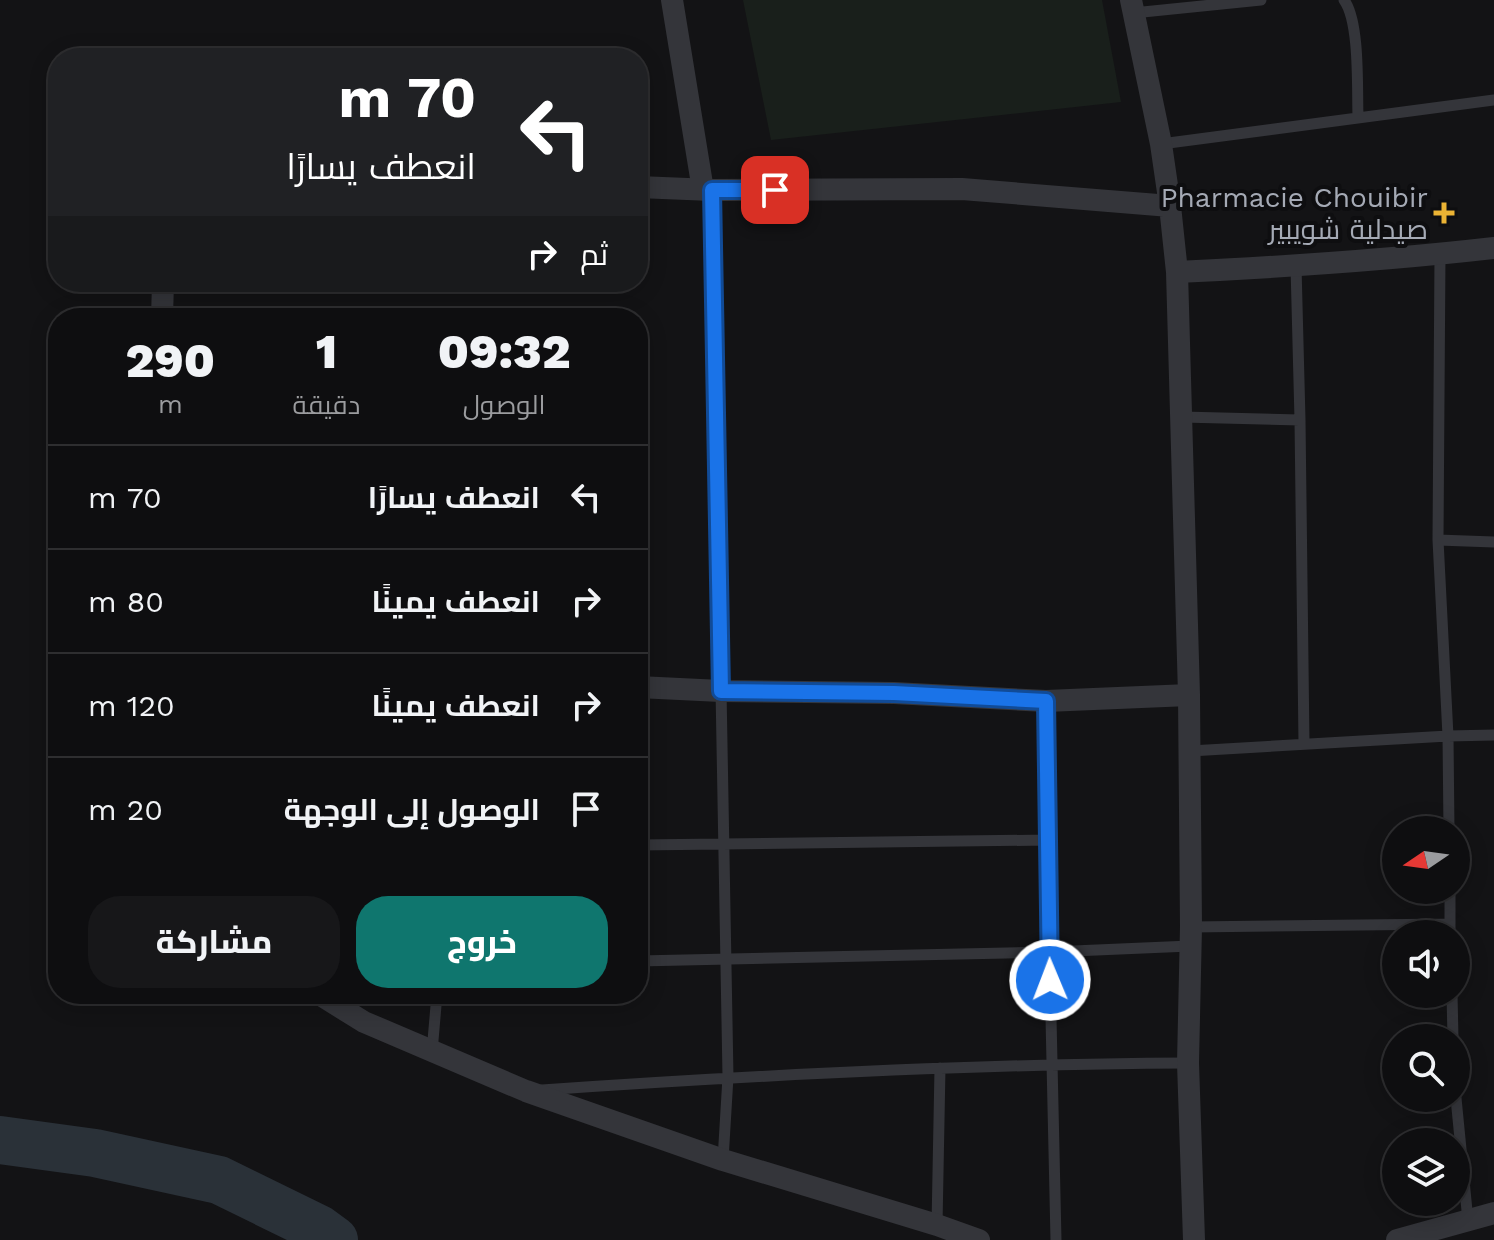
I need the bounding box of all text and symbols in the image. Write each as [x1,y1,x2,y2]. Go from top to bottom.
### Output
text: 70 m [339,65,476,131]
icon: left [504,80,608,184]
text: انعطف يسارًا [286,146,476,188]
pin [741,156,809,224]
icon: arrive [753,168,797,212]
place label: Pharmacie Chouibir صيدلية شويبير [1160,181,1428,246]
marker: Pharmacie Chouibir صيدلية شويبير [1435,204,1453,222]
icon: right [520,232,564,276]
text: ثم [580,237,608,272]
text: 1 [316,323,337,380]
text: 09:32 [438,323,571,380]
text: 290 [125,332,215,389]
text: m [158,389,183,419]
text: دقيقة [293,390,360,420]
text: الوصول [463,390,546,420]
icon: left [564,475,608,519]
text: 70 m [88,480,162,515]
text: انعطف يسارًا [368,480,540,515]
icon: right [564,579,608,623]
text: 80 m [88,584,164,619]
text: انعطف يمينًا [371,584,540,619]
icon: right [564,683,608,727]
text: 120 m [88,688,175,723]
text: انعطف يمينًا [371,688,540,723]
icon: arrive [564,787,608,831]
text: 20 m [88,792,163,827]
text: الوصول إلى الوجهة [284,792,540,827]
north arrow [1382,816,1470,904]
map controls [1382,816,1470,1216]
button: مشاركة [88,896,340,988]
button: خروج [356,896,608,988]
button: sound [1382,920,1470,1008]
position arrow [1008,938,1092,1022]
button: search [1382,1024,1470,1112]
button: layers [1382,1128,1470,1216]

